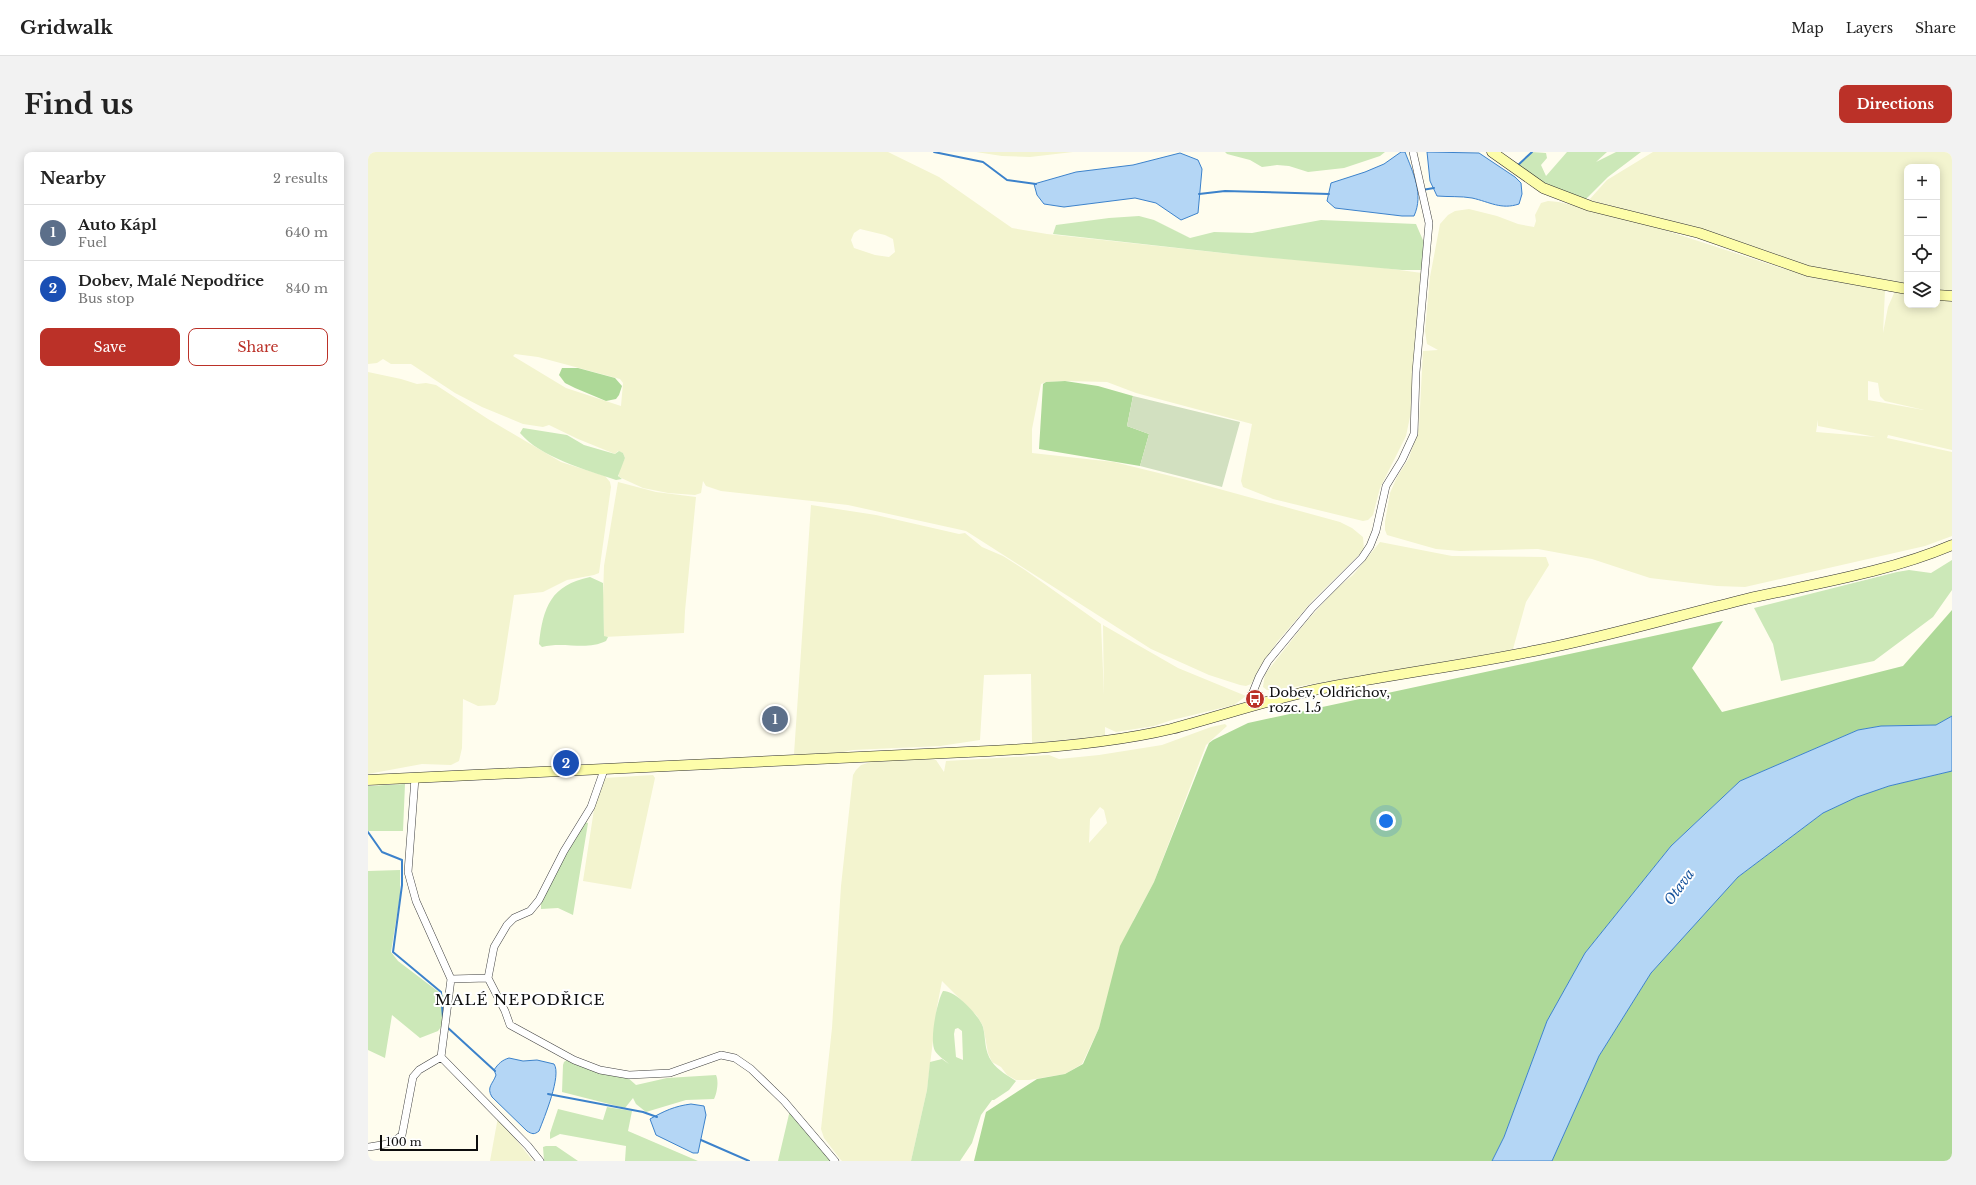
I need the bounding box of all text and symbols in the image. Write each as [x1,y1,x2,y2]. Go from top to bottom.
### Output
text: Gridwalk [20,16,113,39]
text: Map [1791,19,1824,37]
text: Layers [1846,19,1893,37]
text: Share [1915,19,1956,37]
button: Directions [1839,85,1952,123]
text: Find us [24,87,134,122]
map controls [1904,164,1940,308]
button: + [1904,164,1940,200]
text: Nearby [40,168,106,189]
text: 2 results [273,170,328,187]
button: − [1904,200,1940,236]
text: Auto Kápl [78,215,157,234]
text: 1 [50,224,56,241]
text: 640 m [285,224,328,241]
text: Fuel [78,234,107,251]
button: locate [1904,236,1940,272]
text: Dobev, Malé Nepodřice [78,271,264,290]
button: layers [1904,272,1940,308]
text: 2 [49,280,57,297]
text: 840 m [286,280,328,297]
text: Bus stop [78,290,134,307]
button: Save [40,328,180,366]
button: Share [188,328,328,366]
place label: Dobev, Oldřichov, rozc. 1.5 [1269,684,1390,716]
bus stop icon: Dobev, Oldřichov, rozc. 1.5 [1244,688,1266,710]
pin: 1 [762,704,788,734]
pin: 2 [553,748,579,778]
your location [1376,811,1396,831]
water label: Otava [1660,865,1698,909]
district label: MALÉ NEPODŘICE [435,990,605,1009]
scale bar [380,1133,478,1152]
text: 100 m [386,1135,422,1149]

